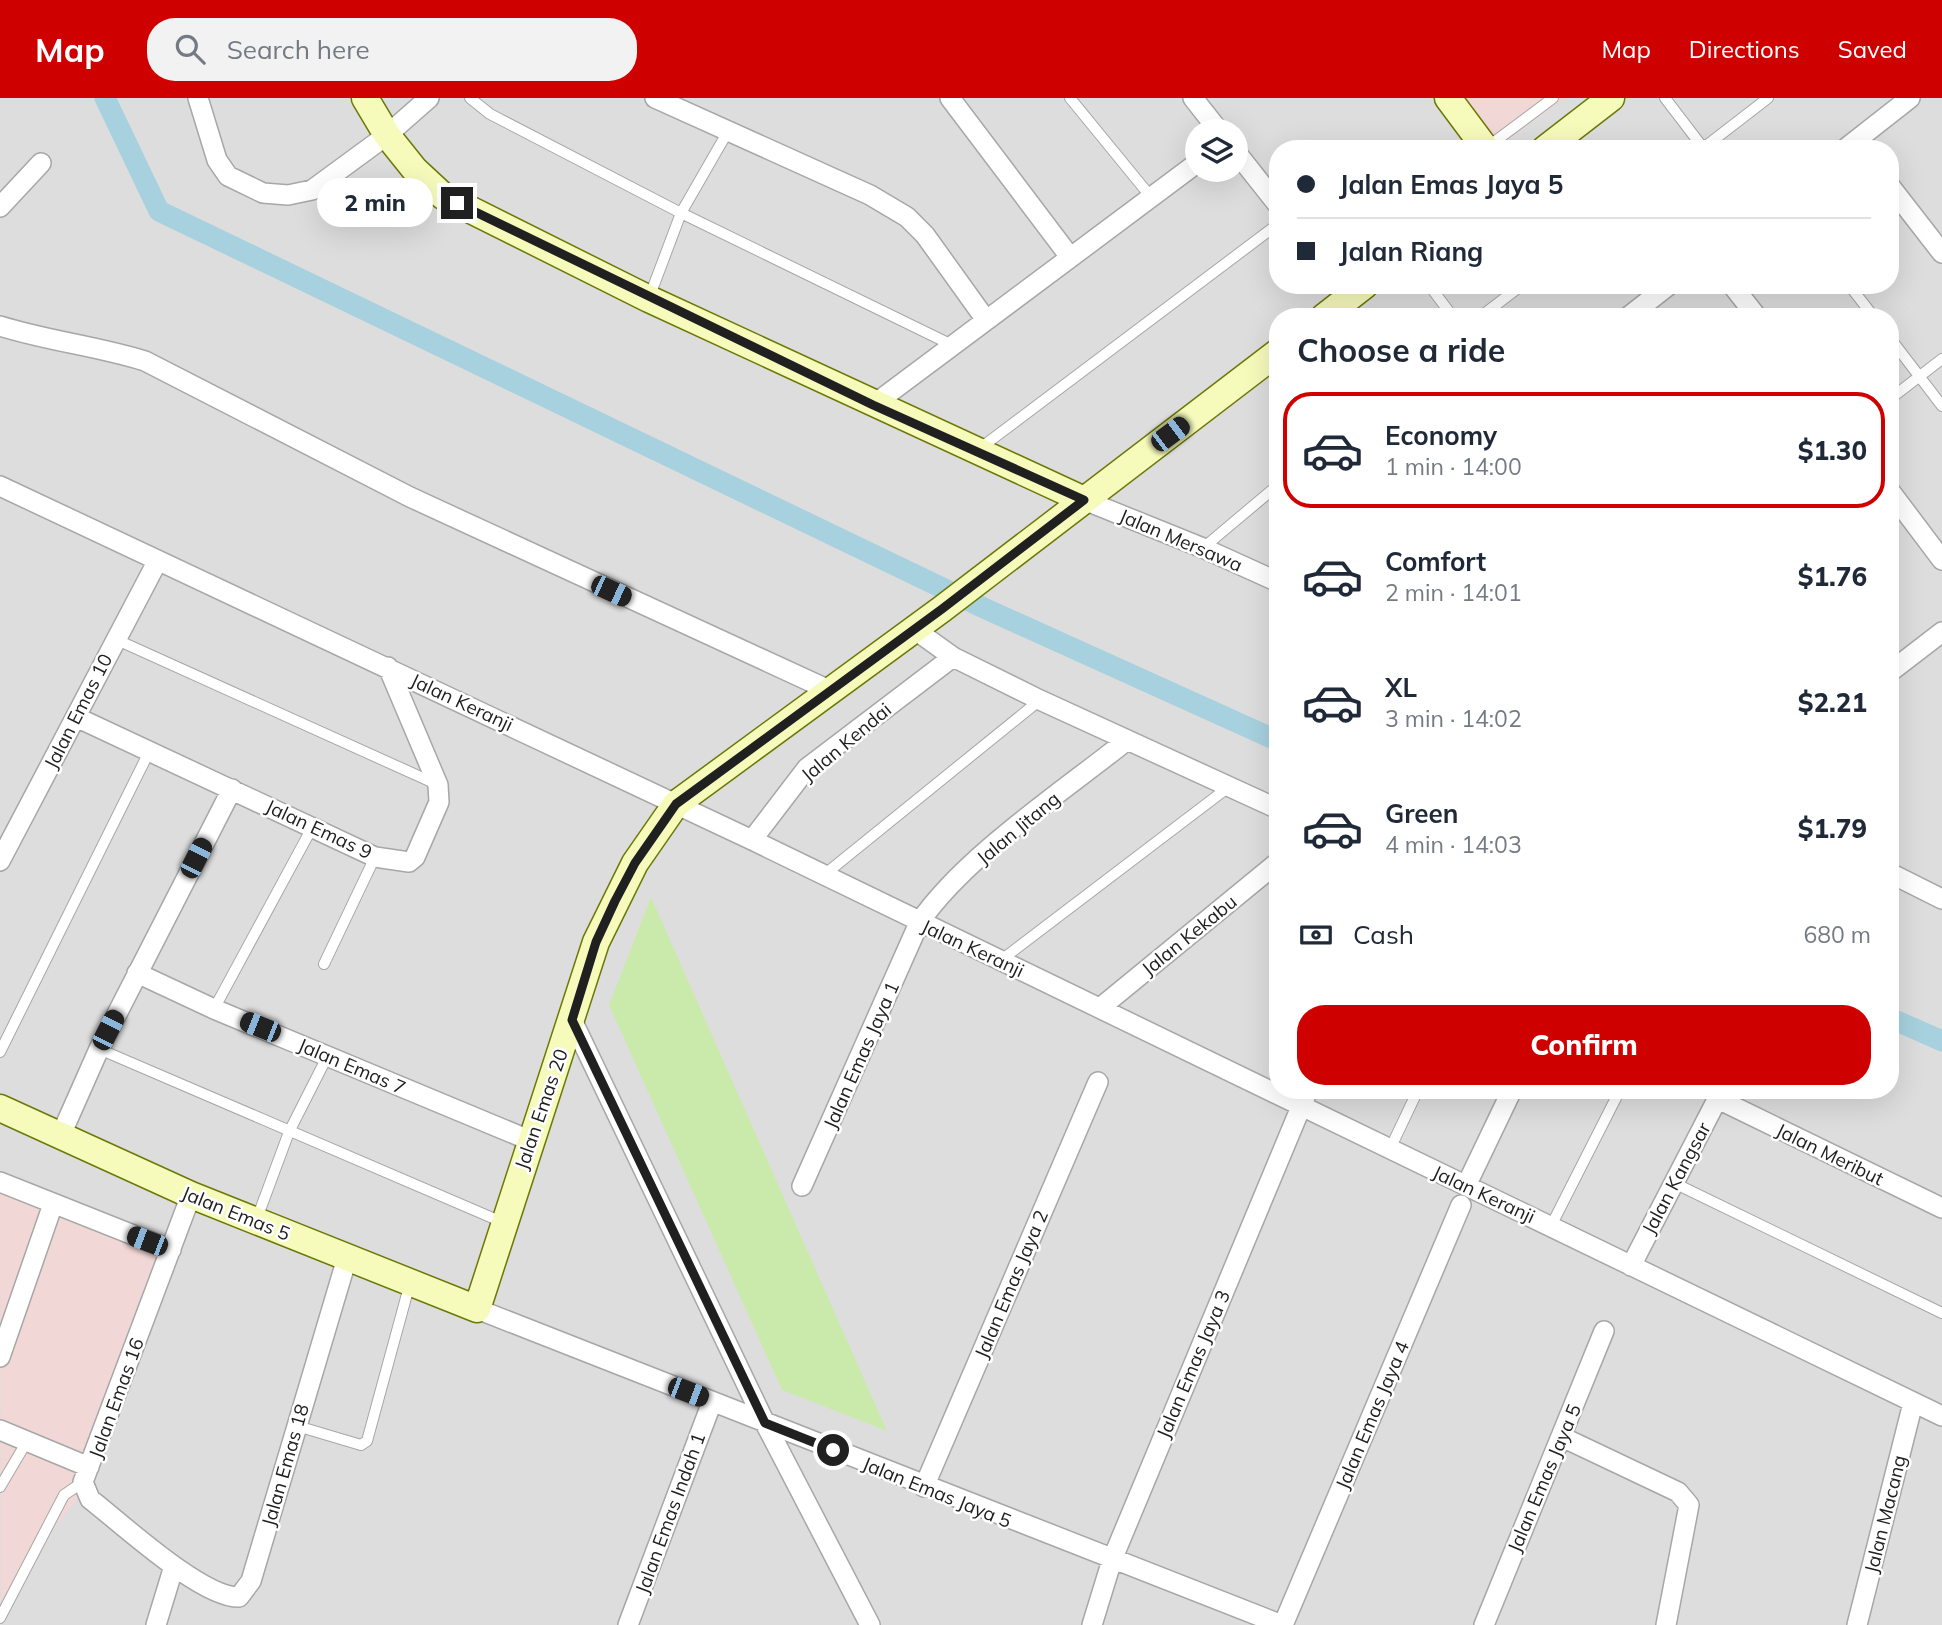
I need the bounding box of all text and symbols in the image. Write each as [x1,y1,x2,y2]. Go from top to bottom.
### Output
search box [147,18,637,81]
text: Map [35,29,105,70]
icon: search [171,30,209,68]
text: Search here [227,33,370,66]
text: Map [1601,34,1651,64]
text: Directions [1689,34,1800,64]
text: Saved [1838,34,1907,64]
map controls [1185,119,1248,182]
button: layers [1185,119,1248,182]
text: Jalan Emas Jaya 5 [1339,168,1563,201]
callout: 2 min [317,178,433,228]
route end [441,187,473,219]
text: 2 min [344,188,406,217]
text: Jalan Riang [1339,235,1483,268]
text: Choose a ride [1297,330,1505,370]
car [1147,413,1194,455]
icon: car [1301,419,1364,482]
text: Economy [1385,419,1497,452]
text: $1.30 [1798,434,1867,467]
text: 1 min · 14:00 [1385,452,1522,481]
street label: Jalan Mersawa [1116,503,1246,577]
icon: car [1301,545,1364,608]
text: Comfort [1385,545,1486,578]
text: $1.76 [1798,560,1867,593]
car [588,573,635,609]
text: 2 min · 14:01 [1385,578,1522,607]
street label: Jalan Emas 10 [39,649,117,773]
street label: Jalan Keranji [407,668,517,736]
icon: car [1301,671,1364,734]
text: XL [1385,671,1417,704]
text: $2.21 [1798,686,1867,719]
street label: Jalan Kendai [796,697,896,787]
text: 3 min · 14:02 [1385,704,1522,733]
street label: Jalan Jitang [972,786,1064,870]
street label: Jalan Emas 9 [262,794,376,864]
icon: car [1301,797,1364,860]
text: Green [1385,797,1458,830]
text: $1.79 [1798,812,1867,845]
text: 4 min · 14:03 [1385,830,1522,859]
car [178,835,215,881]
street label: Jalan Kekabu [1137,889,1241,981]
street label: Jalan Keranji [918,914,1028,982]
icon: cash [1297,916,1335,954]
text: Cash [1353,918,1414,951]
text: 680 m [1803,920,1871,949]
street label: Jalan Emas Jaya 1 [818,978,904,1132]
button: Confirm [1297,1005,1871,1085]
car [90,1007,127,1053]
car [237,1009,284,1045]
street label: Jalan Emas 7 [295,1033,409,1099]
street label: Jalan Emas 20 [509,1045,573,1173]
street label: Jalan Kangsar [1636,1118,1716,1238]
street label: Jalan Meribut [1772,1118,1888,1191]
street label: Jalan Keranji [1429,1160,1539,1228]
street label: Jalan Emas 5 [178,1180,294,1246]
street label: Jalan Emas Jaya 2 [969,1206,1053,1362]
car [124,1224,171,1258]
street label: Jalan Emas Jaya 3 [1151,1286,1235,1442]
street label: Jalan Emas 16 [83,1335,149,1461]
street label: Jalan Emas Jaya 4 [1330,1337,1414,1493]
car [665,1375,712,1409]
street label: Jalan Emas Jaya 5 [1502,1400,1586,1556]
street label: Jalan Emas 18 [256,1401,314,1529]
street label: Jalan Emas Indah 1 [630,1429,710,1597]
route start [817,1434,849,1466]
street label: Jalan Emas Jaya 5 [859,1451,1015,1533]
street label: Jalan Macang [1859,1453,1911,1575]

